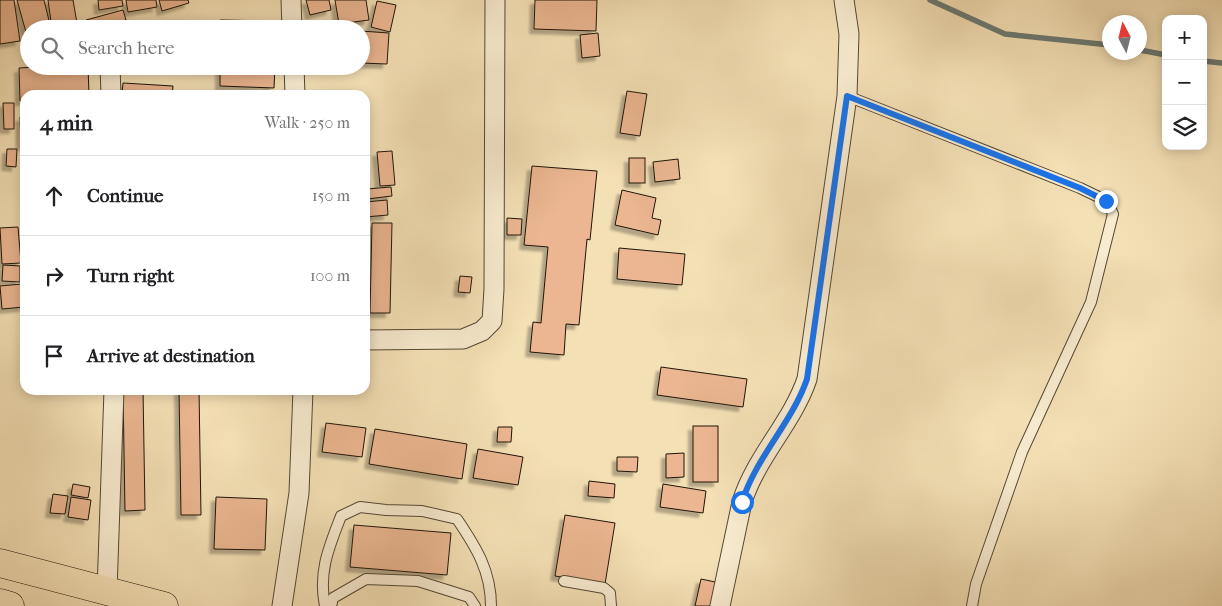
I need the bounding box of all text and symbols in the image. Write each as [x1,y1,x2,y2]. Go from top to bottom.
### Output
north arrow [1102,15,1147,60]
map controls [1162,15,1207,150]
button: + [1162,15,1207,60]
search box [20,20,370,75]
icon: search [38,34,66,62]
text: Search here [78,37,174,59]
button: − [1162,60,1207,105]
button: layers [1162,105,1207,150]
text: 4 min [40,111,93,135]
text: Walk · 250 m [265,113,350,132]
icon: ahead [40,182,68,210]
text: Continue [87,185,163,207]
text: 150 m [312,186,350,205]
route end [1095,190,1118,213]
icon: right [40,262,68,290]
text: Turn right [87,265,174,287]
text: 100 m [310,266,350,285]
icon: arrive [40,342,68,370]
text: Arrive at destination [87,345,255,367]
route start [731,491,754,514]

